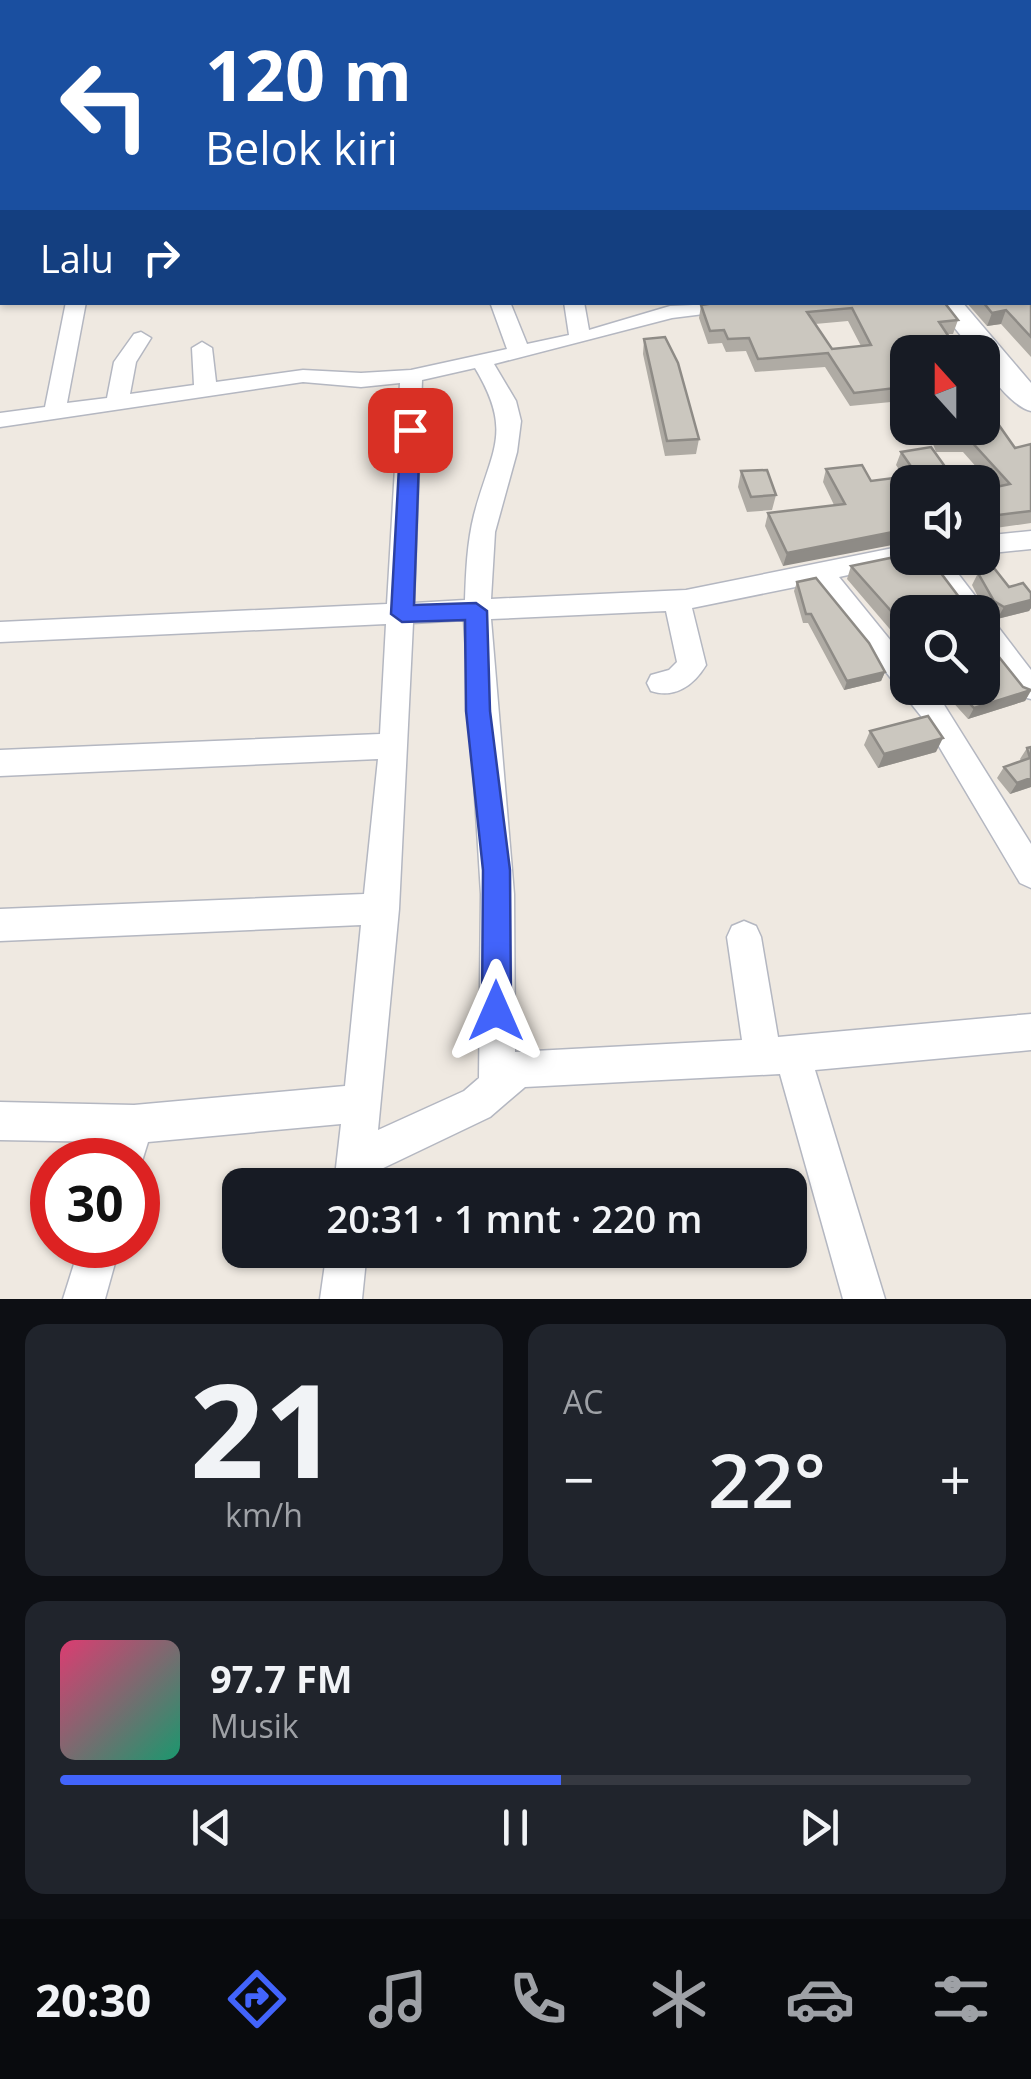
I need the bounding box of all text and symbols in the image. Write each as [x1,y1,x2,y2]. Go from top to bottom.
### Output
text: 120 m [205,26,412,122]
icon: left [40,40,170,170]
text: Belok kiri [205,117,398,178]
icon: right [134,230,189,285]
text: Lalu [40,232,114,284]
north arrow [890,335,1000,445]
map controls [890,335,1000,705]
pin [368,388,453,473]
icon: arrive [383,403,438,458]
button: sound [890,465,1000,575]
button: search [890,595,1000,705]
position arrow [444,959,548,1063]
speed limit sign: 30 [30,1138,160,1268]
text: 20:31 · 1 mnt · 220 m [327,1192,702,1244]
text: 21 [190,1339,338,1516]
text: AC [563,1380,603,1423]
text: 22° [708,1428,826,1530]
text: − [563,1441,594,1516]
text: + [940,1441,971,1516]
text: km/h [225,1493,303,1536]
text: 97.7 FM [210,1652,353,1704]
text: Musik [210,1704,299,1747]
icon: previous [184,1800,239,1855]
icon: pause [488,1800,543,1855]
icon: next [792,1800,847,1855]
icon: directions [222,1964,292,2034]
icon: music [363,1964,433,2034]
icon: phone [503,1964,573,2034]
icon: climate [644,1964,714,2034]
icon: car [785,1964,855,2034]
icon: filters [926,1964,996,2034]
text: 20:30 [35,1969,151,2030]

